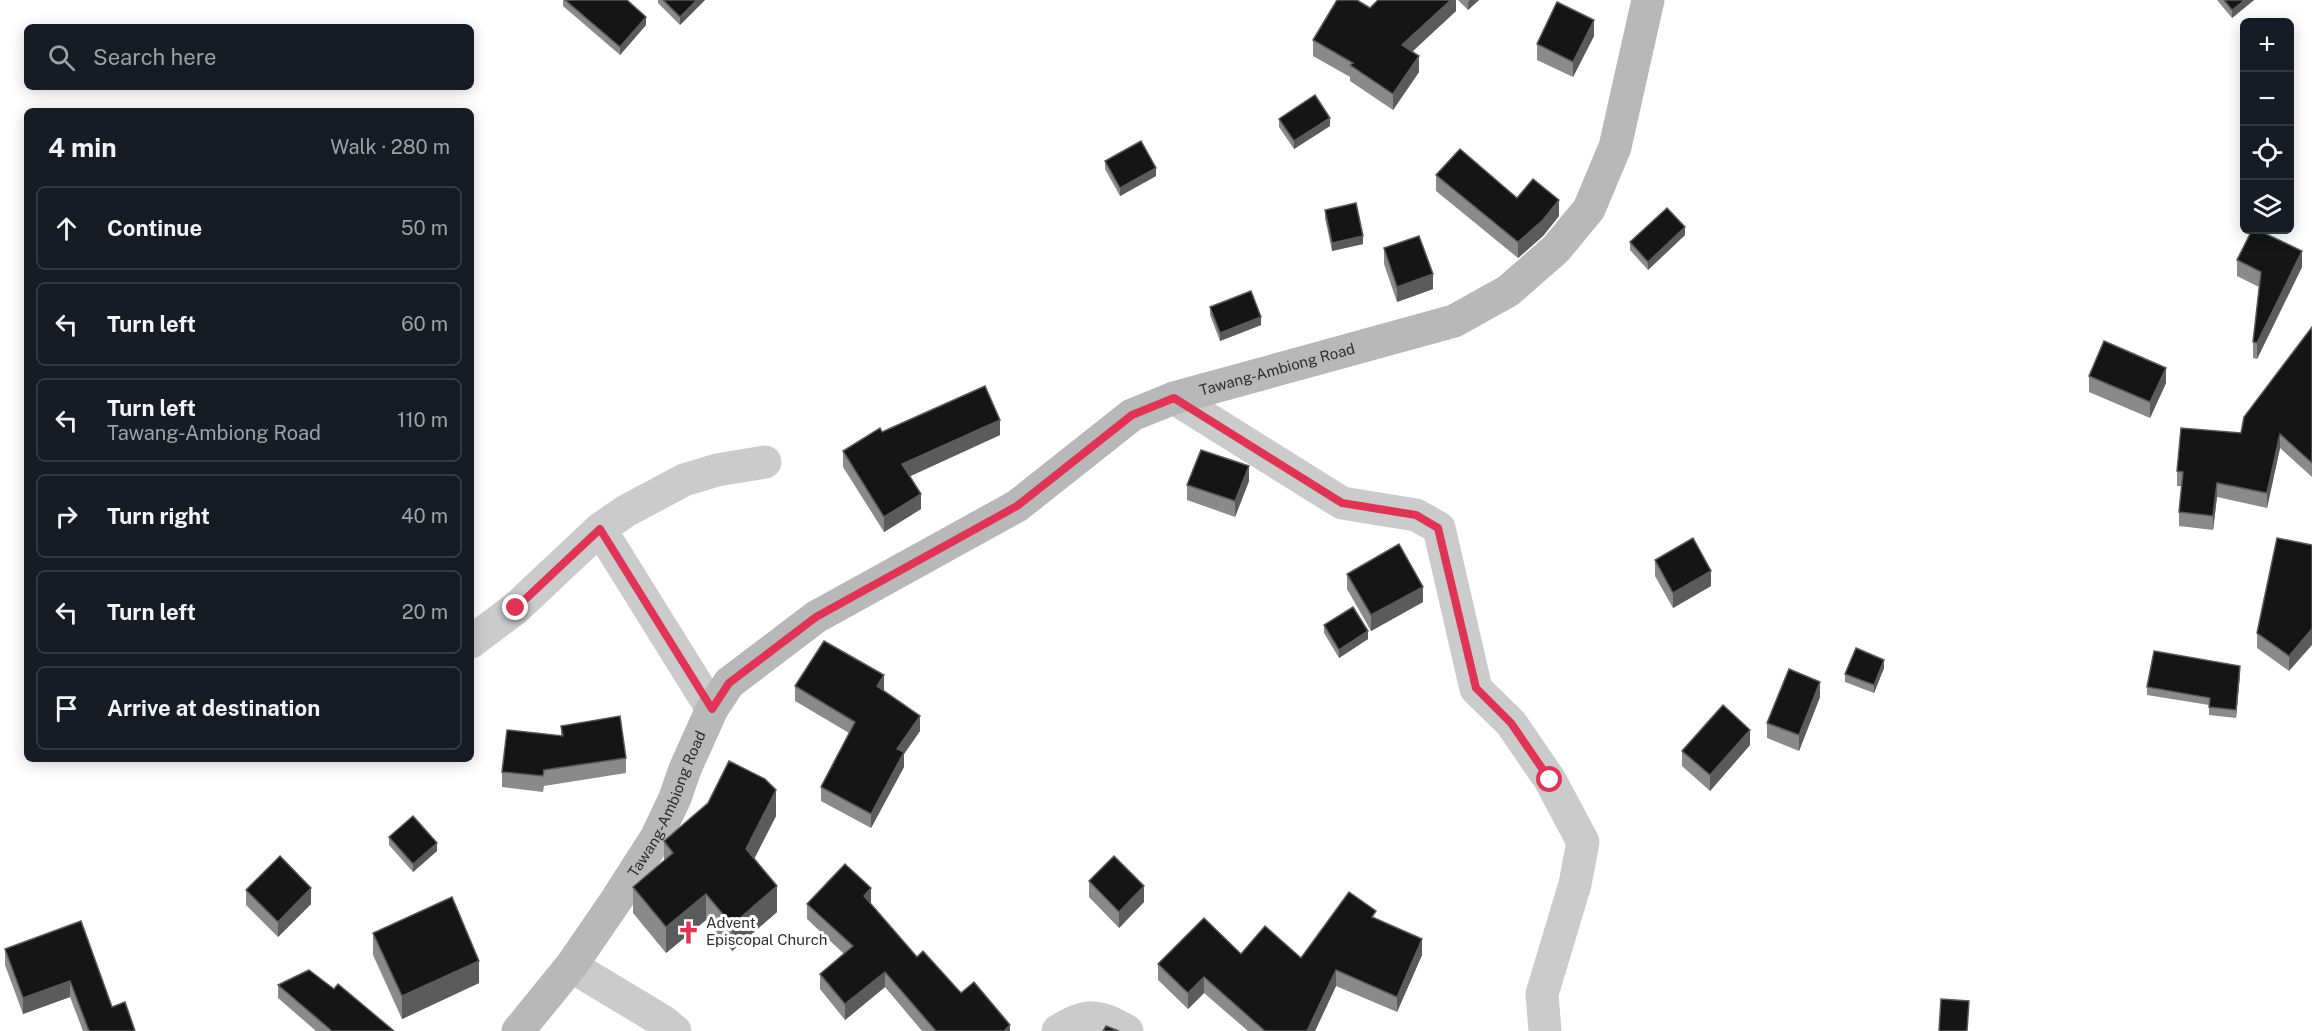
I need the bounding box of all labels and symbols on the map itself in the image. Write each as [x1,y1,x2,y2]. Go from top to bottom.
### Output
street label: Tawang-Ambiong Road [1197,340,1357,399]
route end [502,594,528,620]
street label: Tawang-Ambiong Road [624,728,709,880]
route start [1536,766,1562,792]
place label: Advent Episcopal Church [706,914,827,948]
church icon: Advent Episcopal Church [675,919,701,945]

